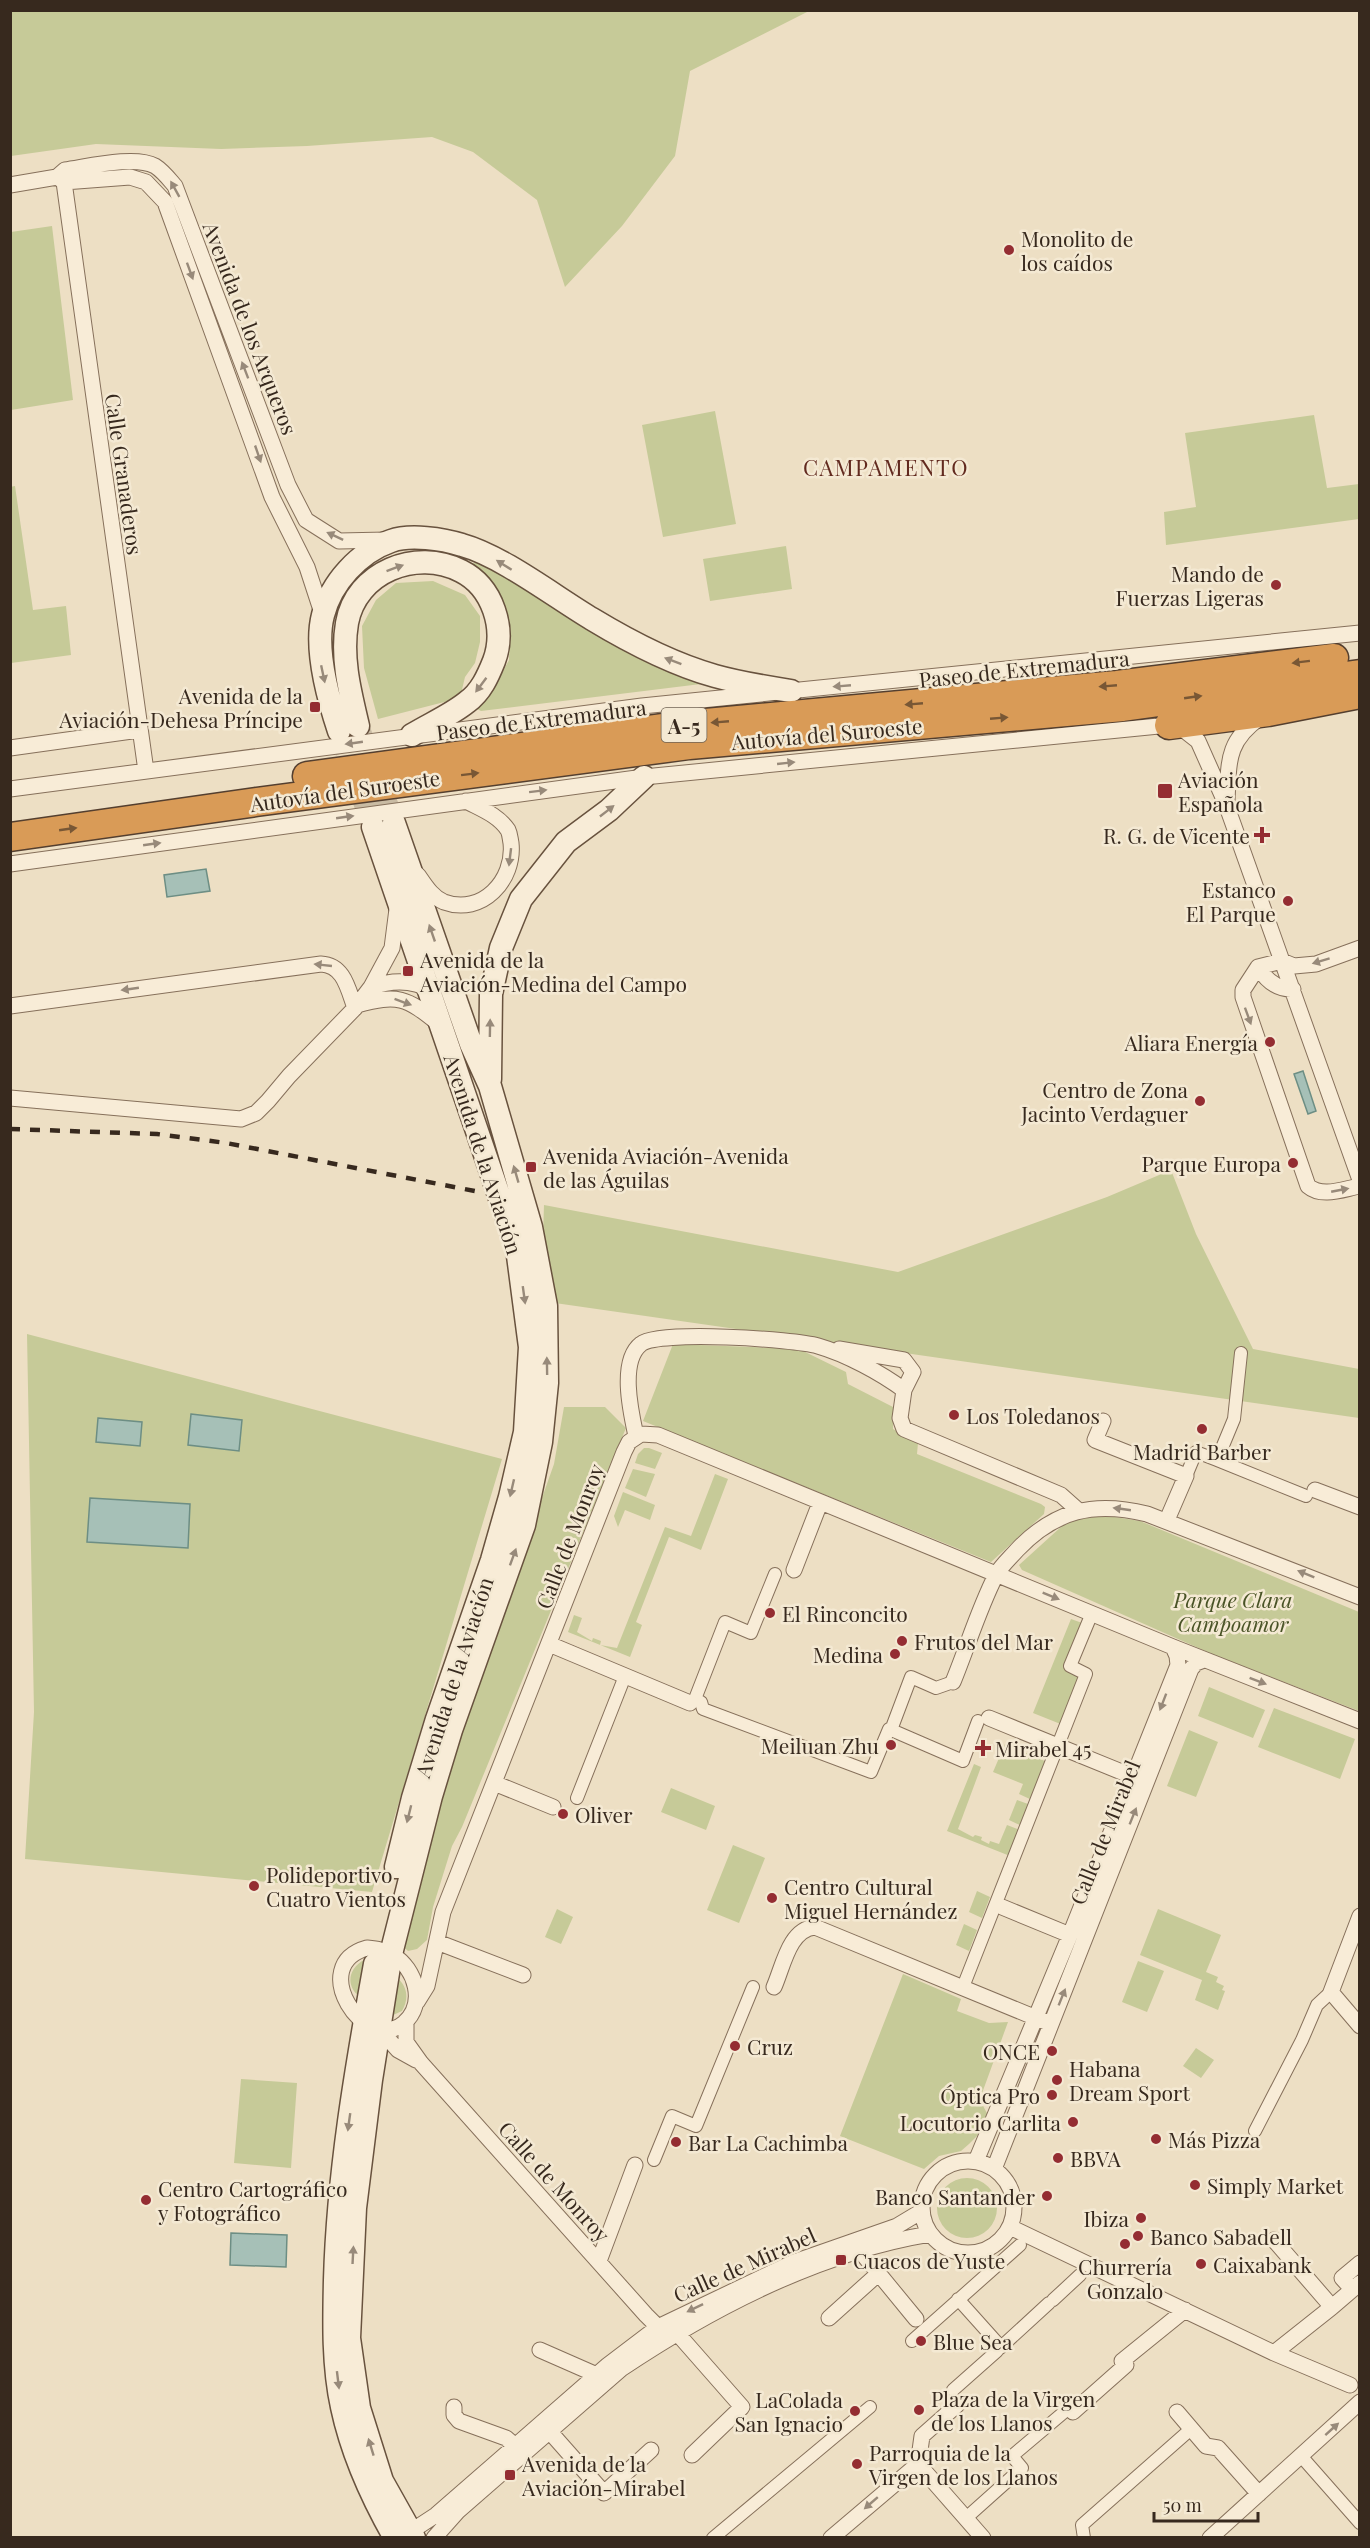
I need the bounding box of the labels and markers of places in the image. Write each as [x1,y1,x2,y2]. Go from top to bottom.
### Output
place label: Monolito de los caídos [1021,224,1133,276]
marker: Monolito de los caídos [1002,243,1016,257]
place label: Mando de Fuerzas Ligeras [1116,559,1264,611]
marker: Mando de Fuerzas Ligeras [1269,578,1283,592]
place label: Avenida de la Aviación-Dehesa Príncipe [58,681,304,733]
marker: Avenida de la Aviación-Dehesa Príncipe [308,700,322,714]
place label: Aviación Española [1177,765,1264,817]
marker: Aviación Española [1156,782,1174,800]
place label: R. G. de Vicente [1103,821,1250,849]
marker: R. G. de Vicente [1255,828,1269,842]
place label: Estanco El Parque [1186,875,1276,927]
marker: Estanco El Parque [1281,894,1295,908]
place label: Avenida de la Aviación-Medina del Campo [419,945,687,997]
marker: Avenida de la Aviación-Medina del Campo [401,964,415,978]
place label: Aliara Energía [1123,1028,1259,1056]
marker: Aliara Energía [1263,1035,1277,1049]
place label: Centro de Zona Jacinto Verdaguer [1020,1075,1189,1127]
marker: Centro de Zona Jacinto Verdaguer [1193,1094,1207,1108]
place label: Avenida Aviación-Avenida de las Águilas [542,1141,789,1193]
place label: Parque Europa [1142,1149,1282,1177]
marker: Parque Europa [1286,1156,1300,1170]
marker: Avenida Aviación-Avenida de las Águilas [524,1160,538,1174]
place label: Los Toledanos [966,1401,1100,1429]
marker: Los Toledanos [947,1408,961,1422]
marker: Madrid Barber [1195,1422,1209,1436]
place label: Madrid Barber [1133,1437,1272,1465]
place label: El Rinconcito [782,1599,908,1627]
marker: El Rinconcito [763,1606,777,1620]
place label: Frutos del Mar [914,1627,1054,1655]
marker: Frutos del Mar [895,1634,909,1648]
place label: Medina [813,1640,884,1668]
marker: Medina [888,1647,902,1661]
place label: Meiluan Zhu [761,1731,879,1759]
place label: Mirabel 45 [995,1734,1092,1762]
marker: Meiluan Zhu [884,1738,898,1752]
marker: Mirabel 45 [976,1741,990,1755]
place label: Oliver [575,1800,633,1828]
marker: Oliver [556,1807,570,1821]
place label: Polideportivo Cuatro Vientos [266,1860,406,1912]
place label: Centro Cultural Miguel Hernández [784,1872,957,1924]
marker: Polideportivo Cuatro Vientos [247,1879,261,1893]
marker: Centro Cultural Miguel Hernández [765,1891,779,1905]
place label: Cruz [747,2032,793,2060]
place label: ONCE [983,2037,1040,2065]
marker: Cruz [728,2039,742,2053]
marker: ONCE [1045,2044,1059,2058]
place label: Habana Dream Sport [1069,2054,1190,2106]
marker: Habana Dream Sport [1050,2073,1064,2087]
place label: Óptica Pro [940,2081,1040,2109]
marker: Óptica Pro [1045,2088,1059,2102]
place label: Locutorio Carlita [900,2108,1062,2136]
marker: Locutorio Carlita [1066,2115,1080,2129]
place label: Más Pizza [1168,2125,1261,2153]
place label: Bar La Cachimba [688,2128,849,2156]
marker: Más Pizza [1149,2132,1163,2146]
marker: Bar La Cachimba [669,2135,683,2149]
place label: BBVA [1070,2144,1122,2172]
marker: BBVA [1051,2151,1065,2165]
place label: Simply Market [1207,2171,1344,2199]
place label: Centro Cartográfico y Fotográfico [157,2174,348,2226]
marker: Simply Market [1188,2178,1202,2192]
place label: Banco Santander [875,2182,1036,2210]
marker: Banco Santander [1040,2189,1054,2203]
marker: Centro Cartográfico y Fotográfico [139,2193,153,2207]
place label: Ibiza [1083,2204,1130,2232]
marker: Ibiza [1134,2211,1148,2225]
place label: Banco Sabadell [1150,2222,1292,2250]
marker: Banco Sabadell [1131,2229,1145,2243]
marker: Churrería Gonzalo [1118,2237,1132,2251]
place label: Cuacos de Yuste [853,2246,1005,2274]
place label: Caixabank [1213,2250,1312,2278]
place label: Churrería Gonzalo [1078,2252,1172,2304]
marker: Cuacos de Yuste [834,2253,848,2267]
marker: Caixabank [1194,2257,1208,2271]
place label: Blue Sea [933,2327,1013,2355]
marker: Blue Sea [914,2334,928,2348]
place label: Plaza de la Virgen de los Llanos [931,2384,1096,2436]
place label: LaColada San Ignacio [735,2385,844,2437]
marker: Plaza de la Virgen de los Llanos [912,2403,926,2417]
marker: LaColada San Ignacio [848,2404,862,2418]
place label: Parroquia de la Virgen de los Llanos [868,2438,1058,2490]
place label: Avenida de la Aviación-Mirabel [521,2449,685,2501]
marker: Parroquia de la Virgen de los Llanos [850,2457,864,2471]
marker: Avenida de la Aviación-Mirabel [503,2468,517,2482]

